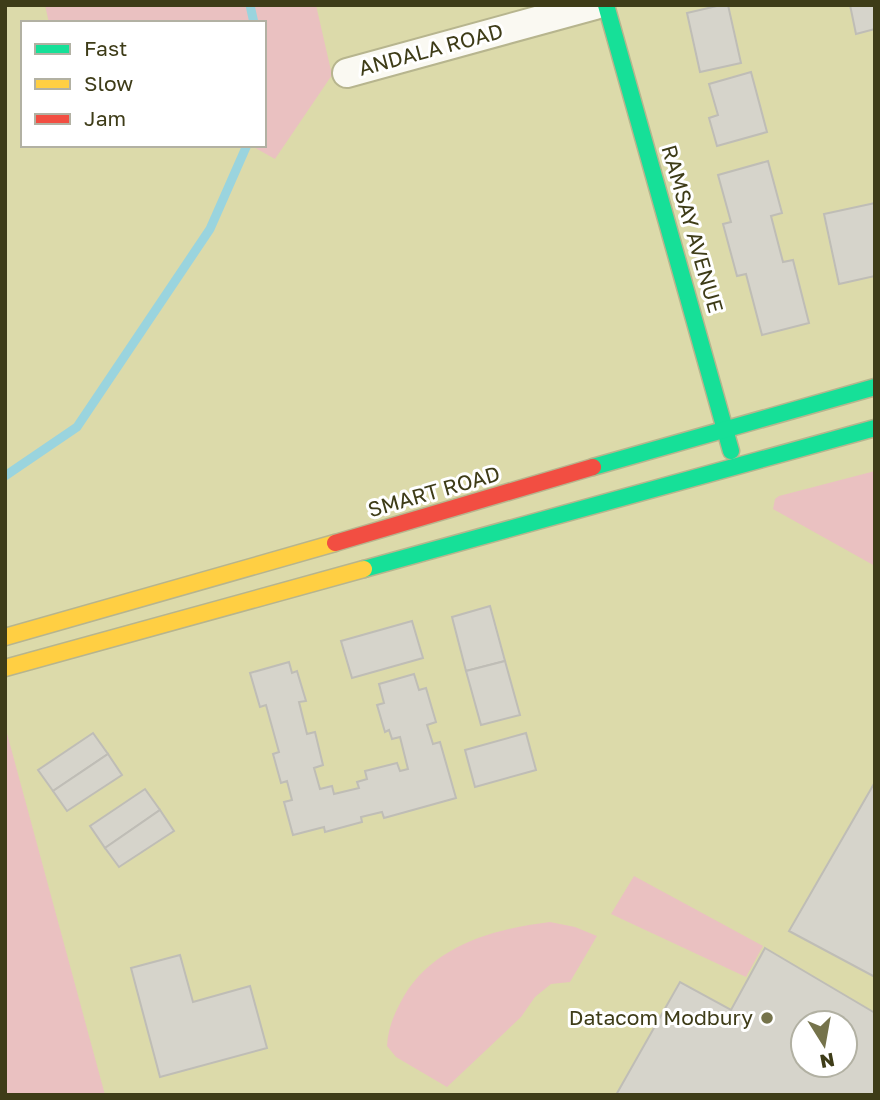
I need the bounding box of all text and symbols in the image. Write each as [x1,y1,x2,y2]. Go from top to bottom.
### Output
street label: ANDALA ROAD [356,17,506,81]
legend [21,21,266,147]
text: Fast [84,35,127,61]
text: Slow [84,70,133,96]
text: Jam [84,105,126,131]
street label: RAMSAY AVENUE [657,142,729,316]
street label: SMART ROAD [365,460,503,522]
place label: Datacom Modbury [569,1004,753,1030]
north arrow [789,1009,859,1079]
marker: Datacom Modbury [759,1010,775,1026]
text: N [818,1049,837,1074]

